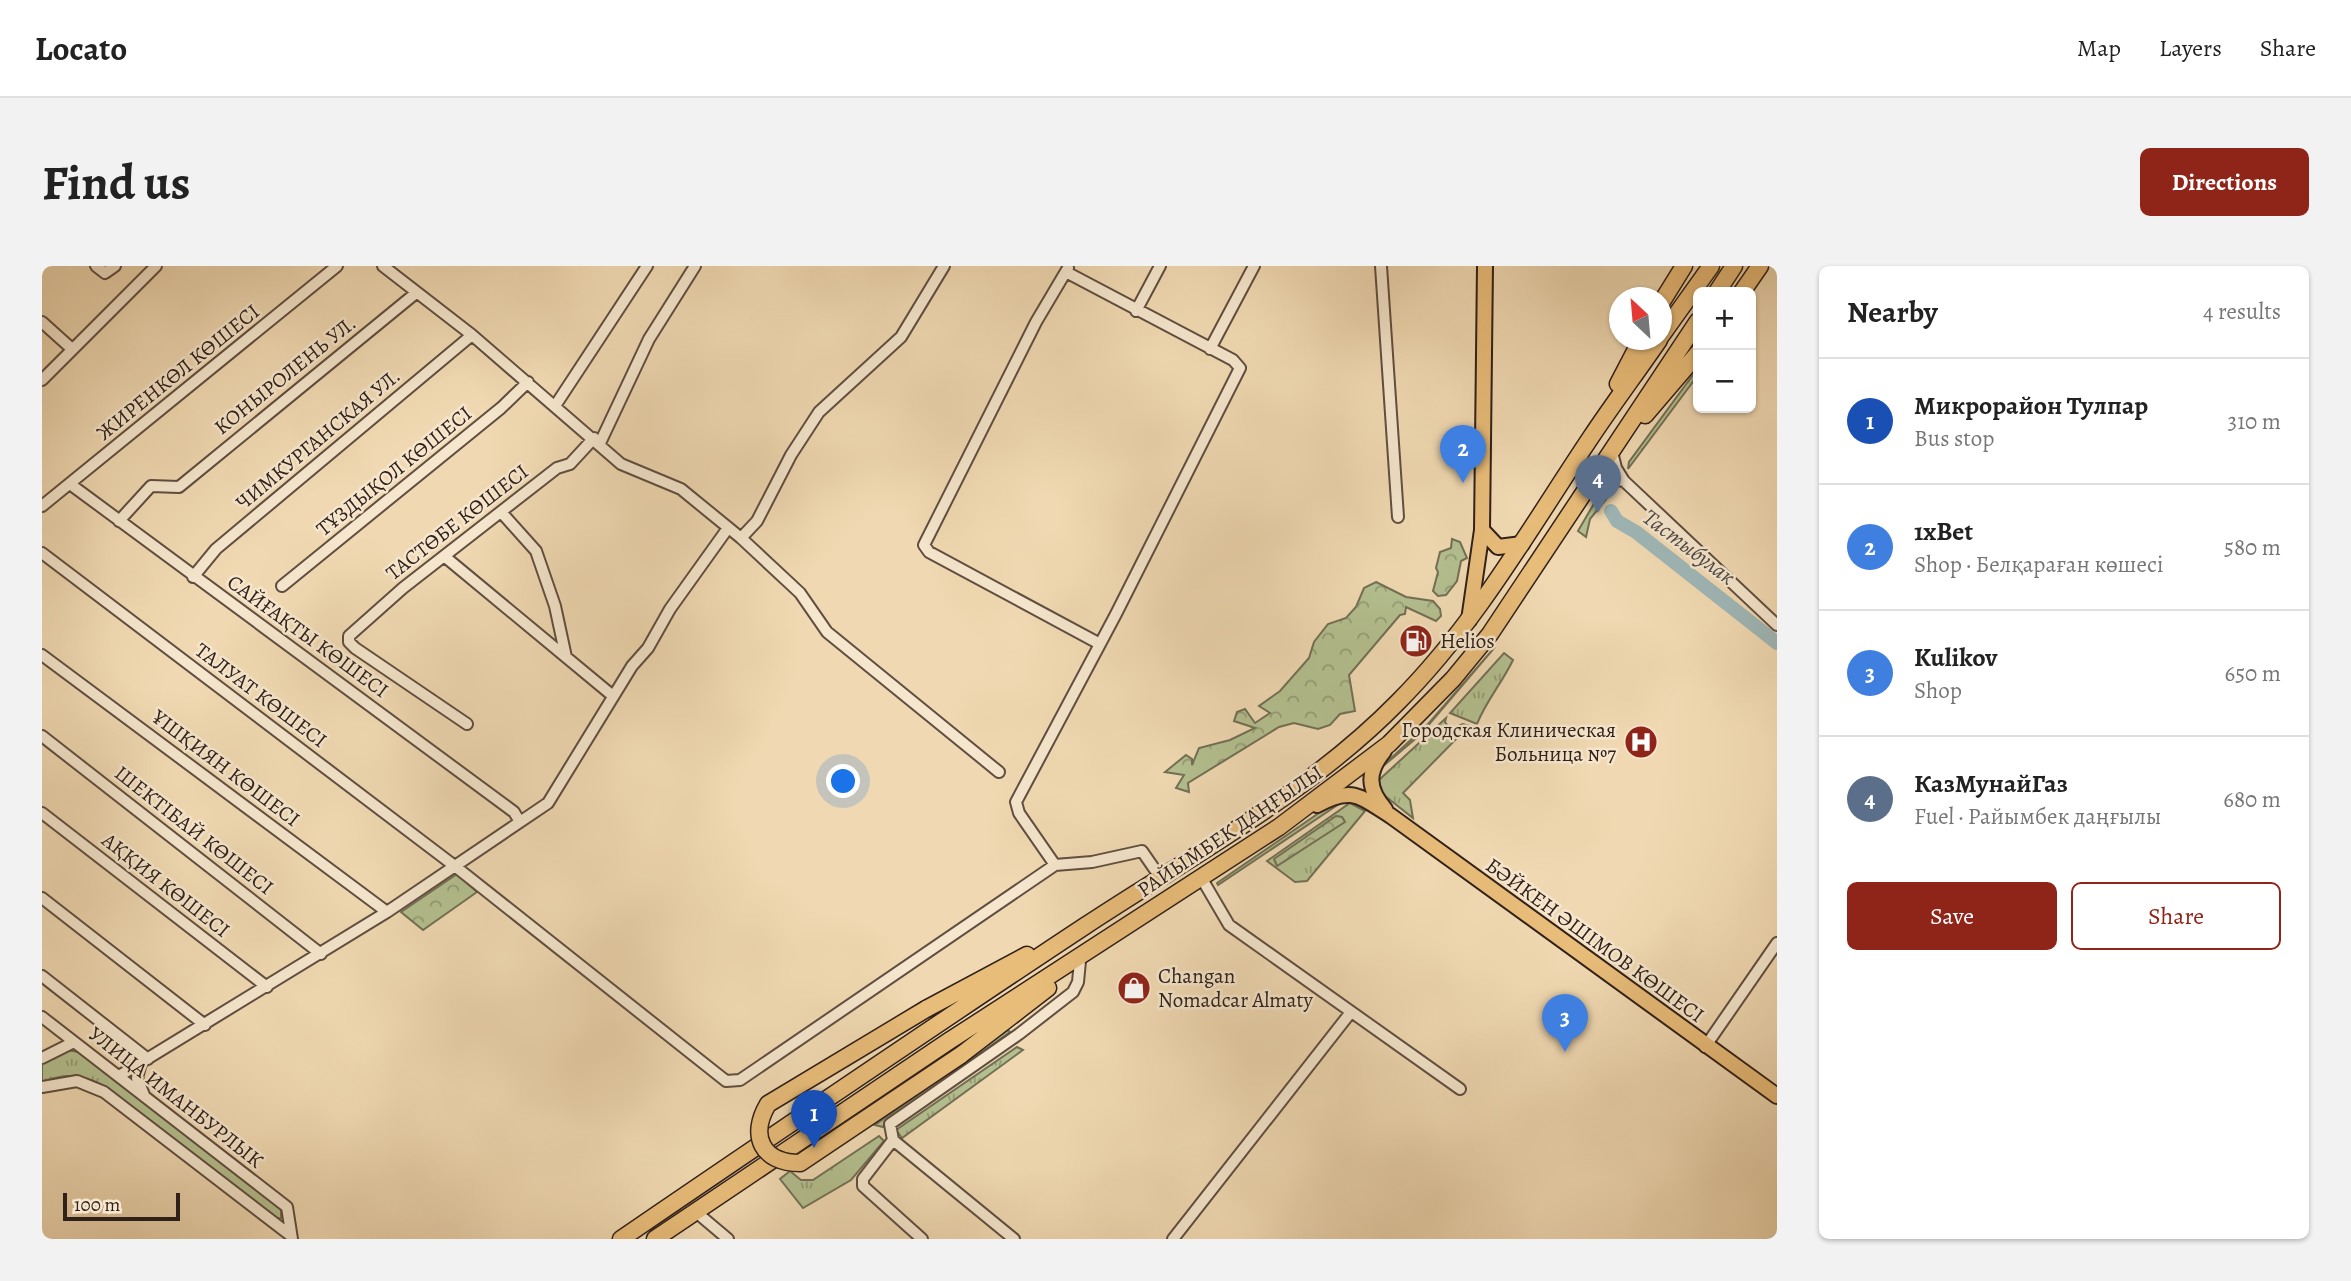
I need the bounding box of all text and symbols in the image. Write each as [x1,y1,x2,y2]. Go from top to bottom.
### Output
text: Locato [35,26,127,71]
text: Map [2077,32,2121,64]
text: Layers [2159,32,2222,64]
text: Share [2260,32,2316,64]
button: Directions [2140,148,2309,216]
text: Find us [42,149,190,216]
north arrow [1609,287,1672,350]
map controls [1693,287,1756,413]
button: + [1693,287,1756,350]
text: Nearby [1847,292,1938,332]
text: 4 results [2203,296,2281,327]
street label: ЖИРЕНКӨЛ КӨШЕСІ [91,297,265,447]
street label: КОНЫРОЛЕНЬ УЛ. [208,309,362,441]
button: − [1693,350,1756,413]
street label: ЧИМКУРГАНСКАЯ УЛ. [230,362,406,516]
text: Микрорайон Тулпар [1914,388,2148,423]
street label: ТҰЗДЫҚОЛ КӨШЕСІ [310,400,478,542]
text: 1 [1866,406,1874,437]
text: 310 m [2228,406,2281,437]
text: Bus stop [1914,423,1994,454]
pin: 2 [1440,425,1486,483]
pin: 4 [1575,455,1621,513]
street label: ТАСТӨБЕ КӨШЕСІ [380,458,534,586]
water label: Тастыбулак [1636,502,1742,592]
text: 1xBet [1914,514,1973,549]
text: 2 [1864,532,1876,563]
text: 580 m [2224,532,2281,563]
text: Shop · Белқараған көшесі [1914,549,2163,580]
street label: САЙҒАҚТЫ КӨШЕСІ [222,568,394,704]
fuel station icon: Helios [1397,622,1435,660]
place label: Helios [1440,627,1495,655]
street label: ТАЛУАТ КӨШЕСІ [189,636,333,754]
text: Kulikov [1914,640,1997,675]
text: 3 [1865,658,1875,689]
text: 650 m [2225,658,2281,689]
text: Shop [1914,675,1962,706]
street label: ҰШҚИЯН КӨШЕСІ [145,702,306,833]
place label: Городская Клиническая Больница №7 [1401,716,1616,768]
hospital icon: Городская Клиническая Больница №7 [1622,723,1660,761]
street label: РАЙЫМБЕК ДАҢҒЫЛЫ [1132,758,1328,904]
street label: ШЕКТІБАЙ КӨШЕСІ [109,759,279,901]
your location [826,764,860,798]
text: КазМунайГаз [1914,766,2068,801]
text: 4 [1865,784,1875,815]
text: 680 m [2223,784,2281,815]
text: Fuel · Райымбек даңғылы [1914,801,2161,832]
street label: АҚҚИЯ КӨШЕСІ [95,826,236,944]
street label: БӘЙКЕН ӘШІМОВ КӨШЕСІ [1480,851,1710,1029]
button: Save [1847,882,2057,950]
button: Share [2071,882,2281,950]
place label: Changan Nomadcar Almaty [1158,962,1314,1014]
shop icon: Changan Nomadcar Almaty [1115,969,1153,1007]
pin: 3 [1542,994,1588,1052]
street label: УЛИЦА ИМАНБУРЛЫК [83,1020,270,1175]
pin: 1 [791,1090,837,1148]
scale bar [63,1190,180,1222]
text: 100 m [74,1192,120,1218]

